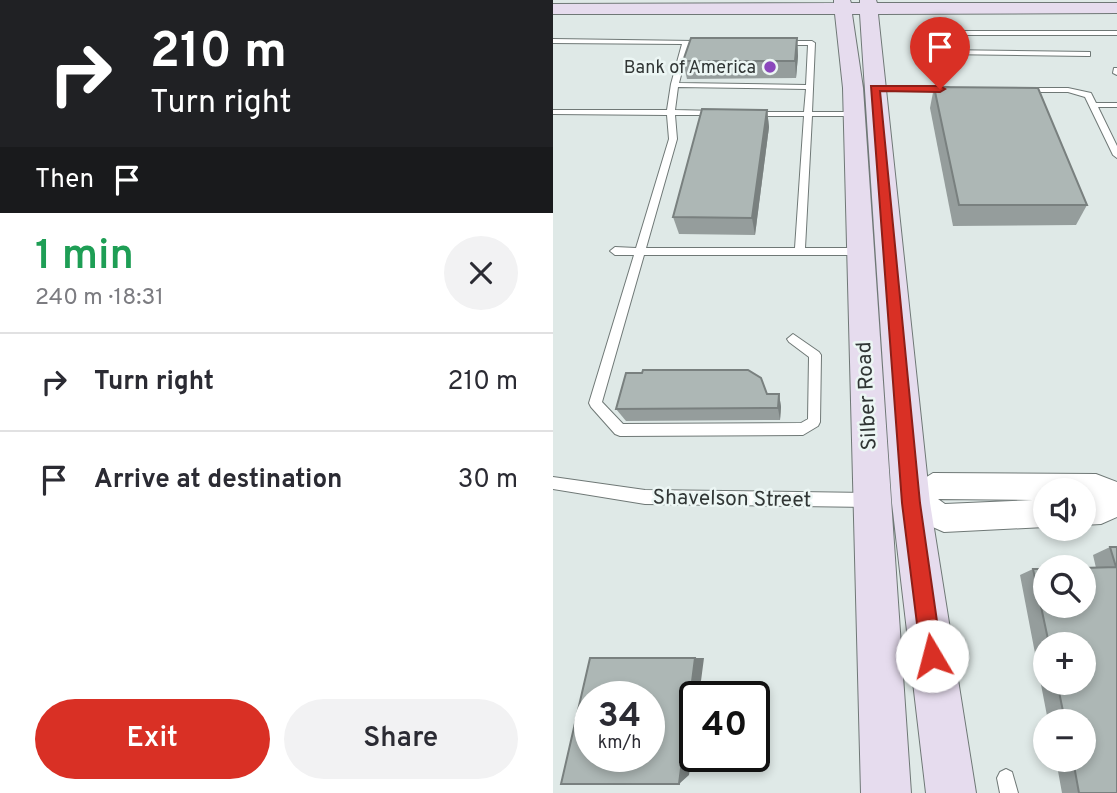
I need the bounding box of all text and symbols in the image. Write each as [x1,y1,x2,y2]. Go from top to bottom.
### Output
pin [910,17,970,89]
text: 210 m [150,23,287,85]
icon: right [35,28,126,119]
icon: arrive [921,28,959,66]
place label: Bank of America [624,57,756,80]
marker: Bank of America [762,59,778,75]
text: Turn right [150,84,292,124]
icon: arrive [108,161,146,199]
text: Then [35,164,94,197]
text: 1 min [35,231,134,284]
button: close [444,236,518,310]
text: 240 m · 18:31 [35,284,164,313]
street label: Silber Road [851,341,884,451]
icon: right [35,363,73,401]
text: Turn right [94,366,214,399]
text: 210 m [448,366,518,399]
icon: arrive [35,461,73,499]
text: Arrive at destination [94,464,342,497]
text: 30 m [458,464,518,497]
map controls [1033,478,1096,772]
button: sound [1033,478,1096,541]
street label: Shavelson Street [652,485,812,514]
button: search [1033,555,1096,618]
position arrow [895,619,969,693]
button: + [1033,632,1096,695]
speed limit sign: 40 [679,681,770,772]
text: 34 [598,695,641,739]
button: Exit [35,699,270,779]
button: Share [284,699,518,779]
button: − [1033,709,1096,772]
text: km/h [598,732,641,755]

